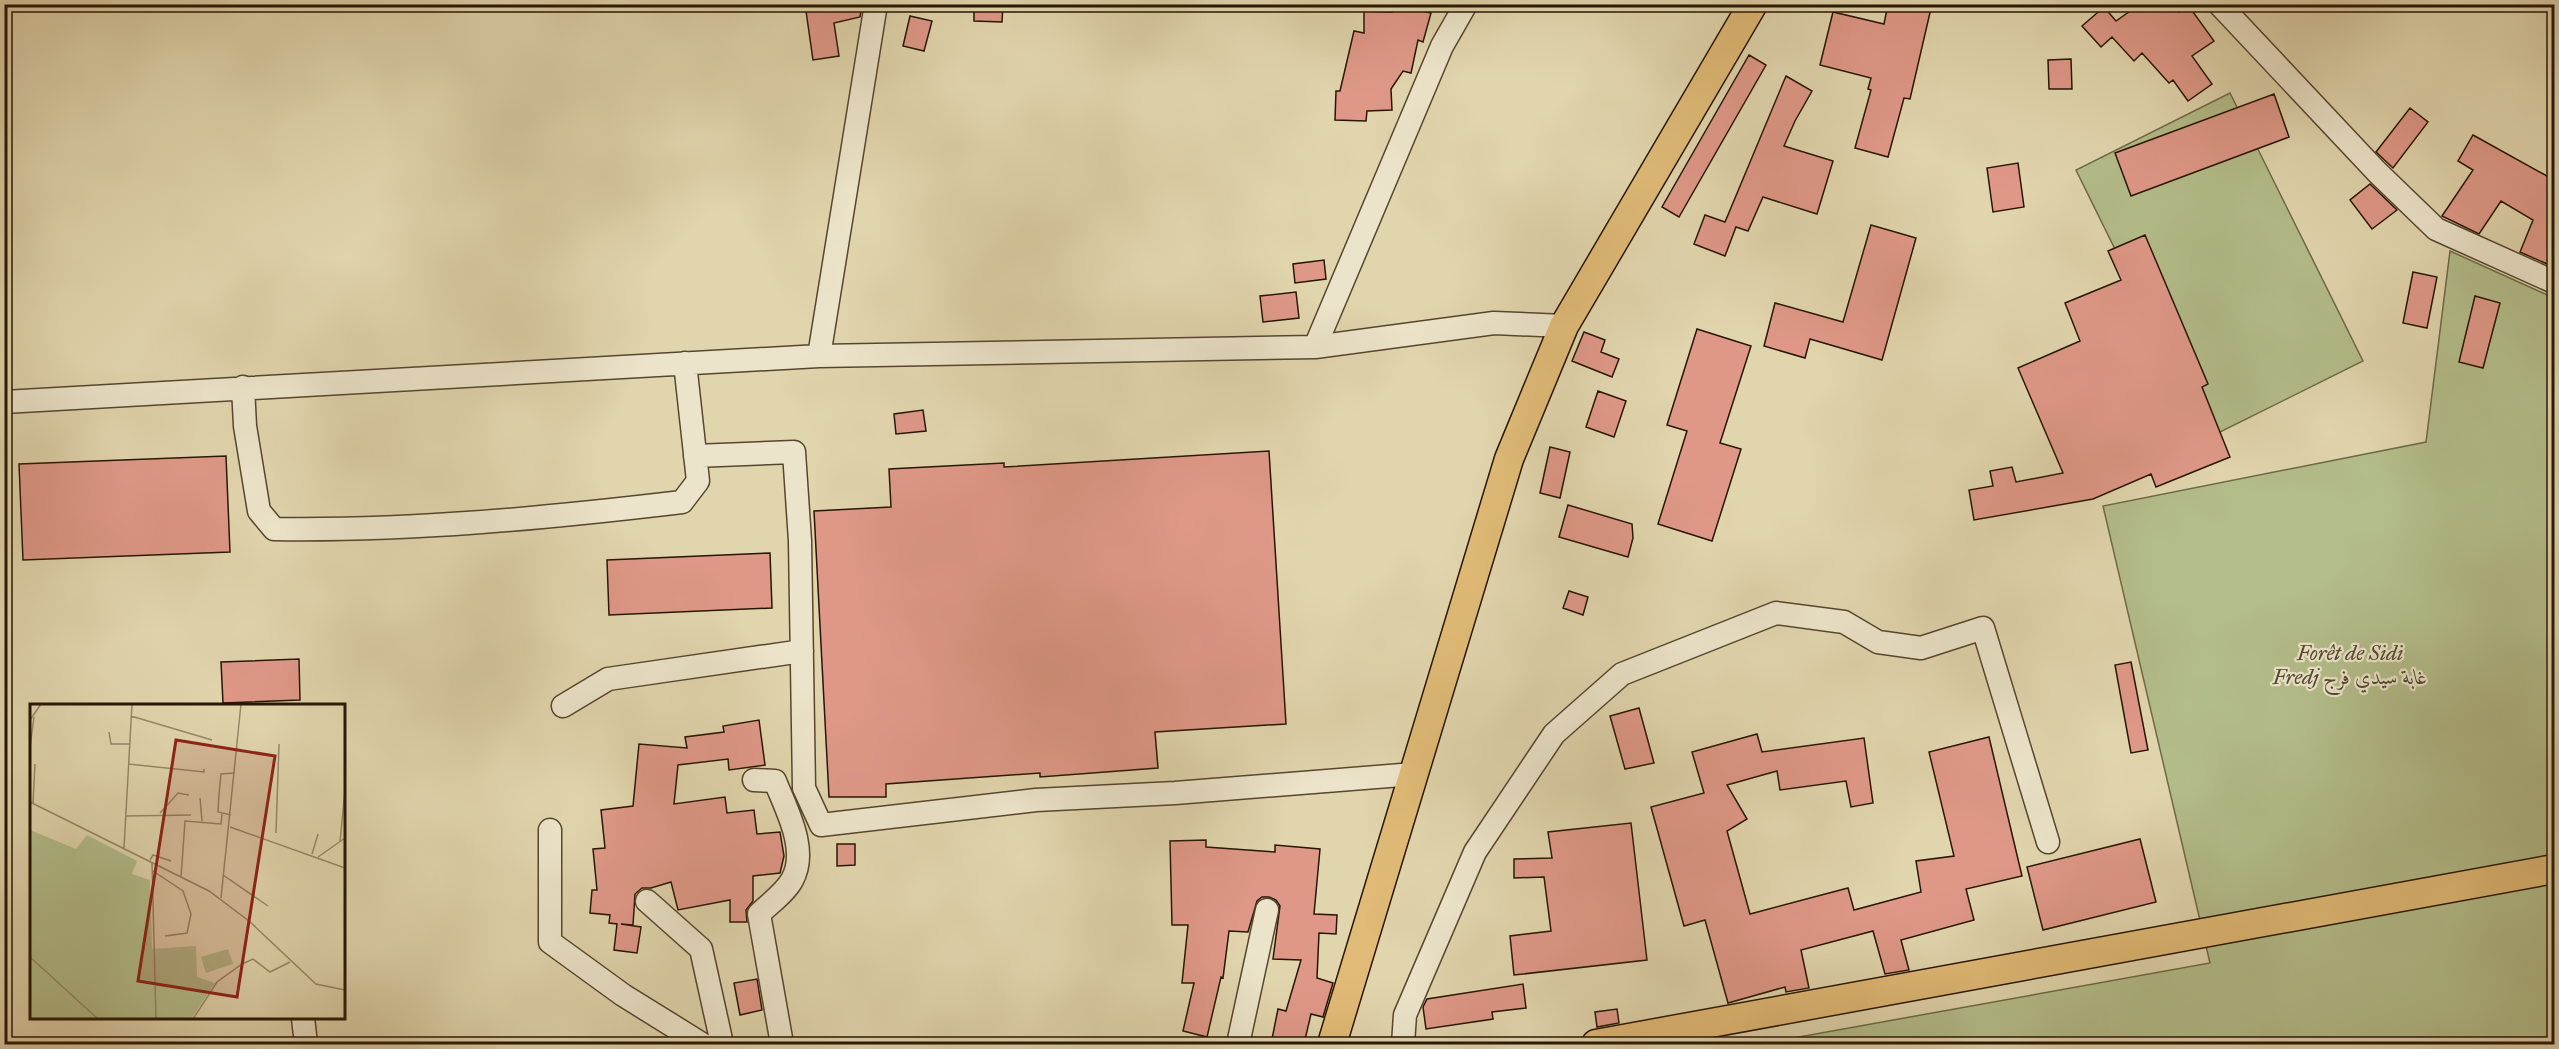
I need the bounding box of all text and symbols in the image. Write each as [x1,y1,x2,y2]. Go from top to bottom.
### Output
park label: Forêt de Sidi Fredj غابة سيدي فرج [2272,640,2427,696]
inset map [30,704,345,1019]

